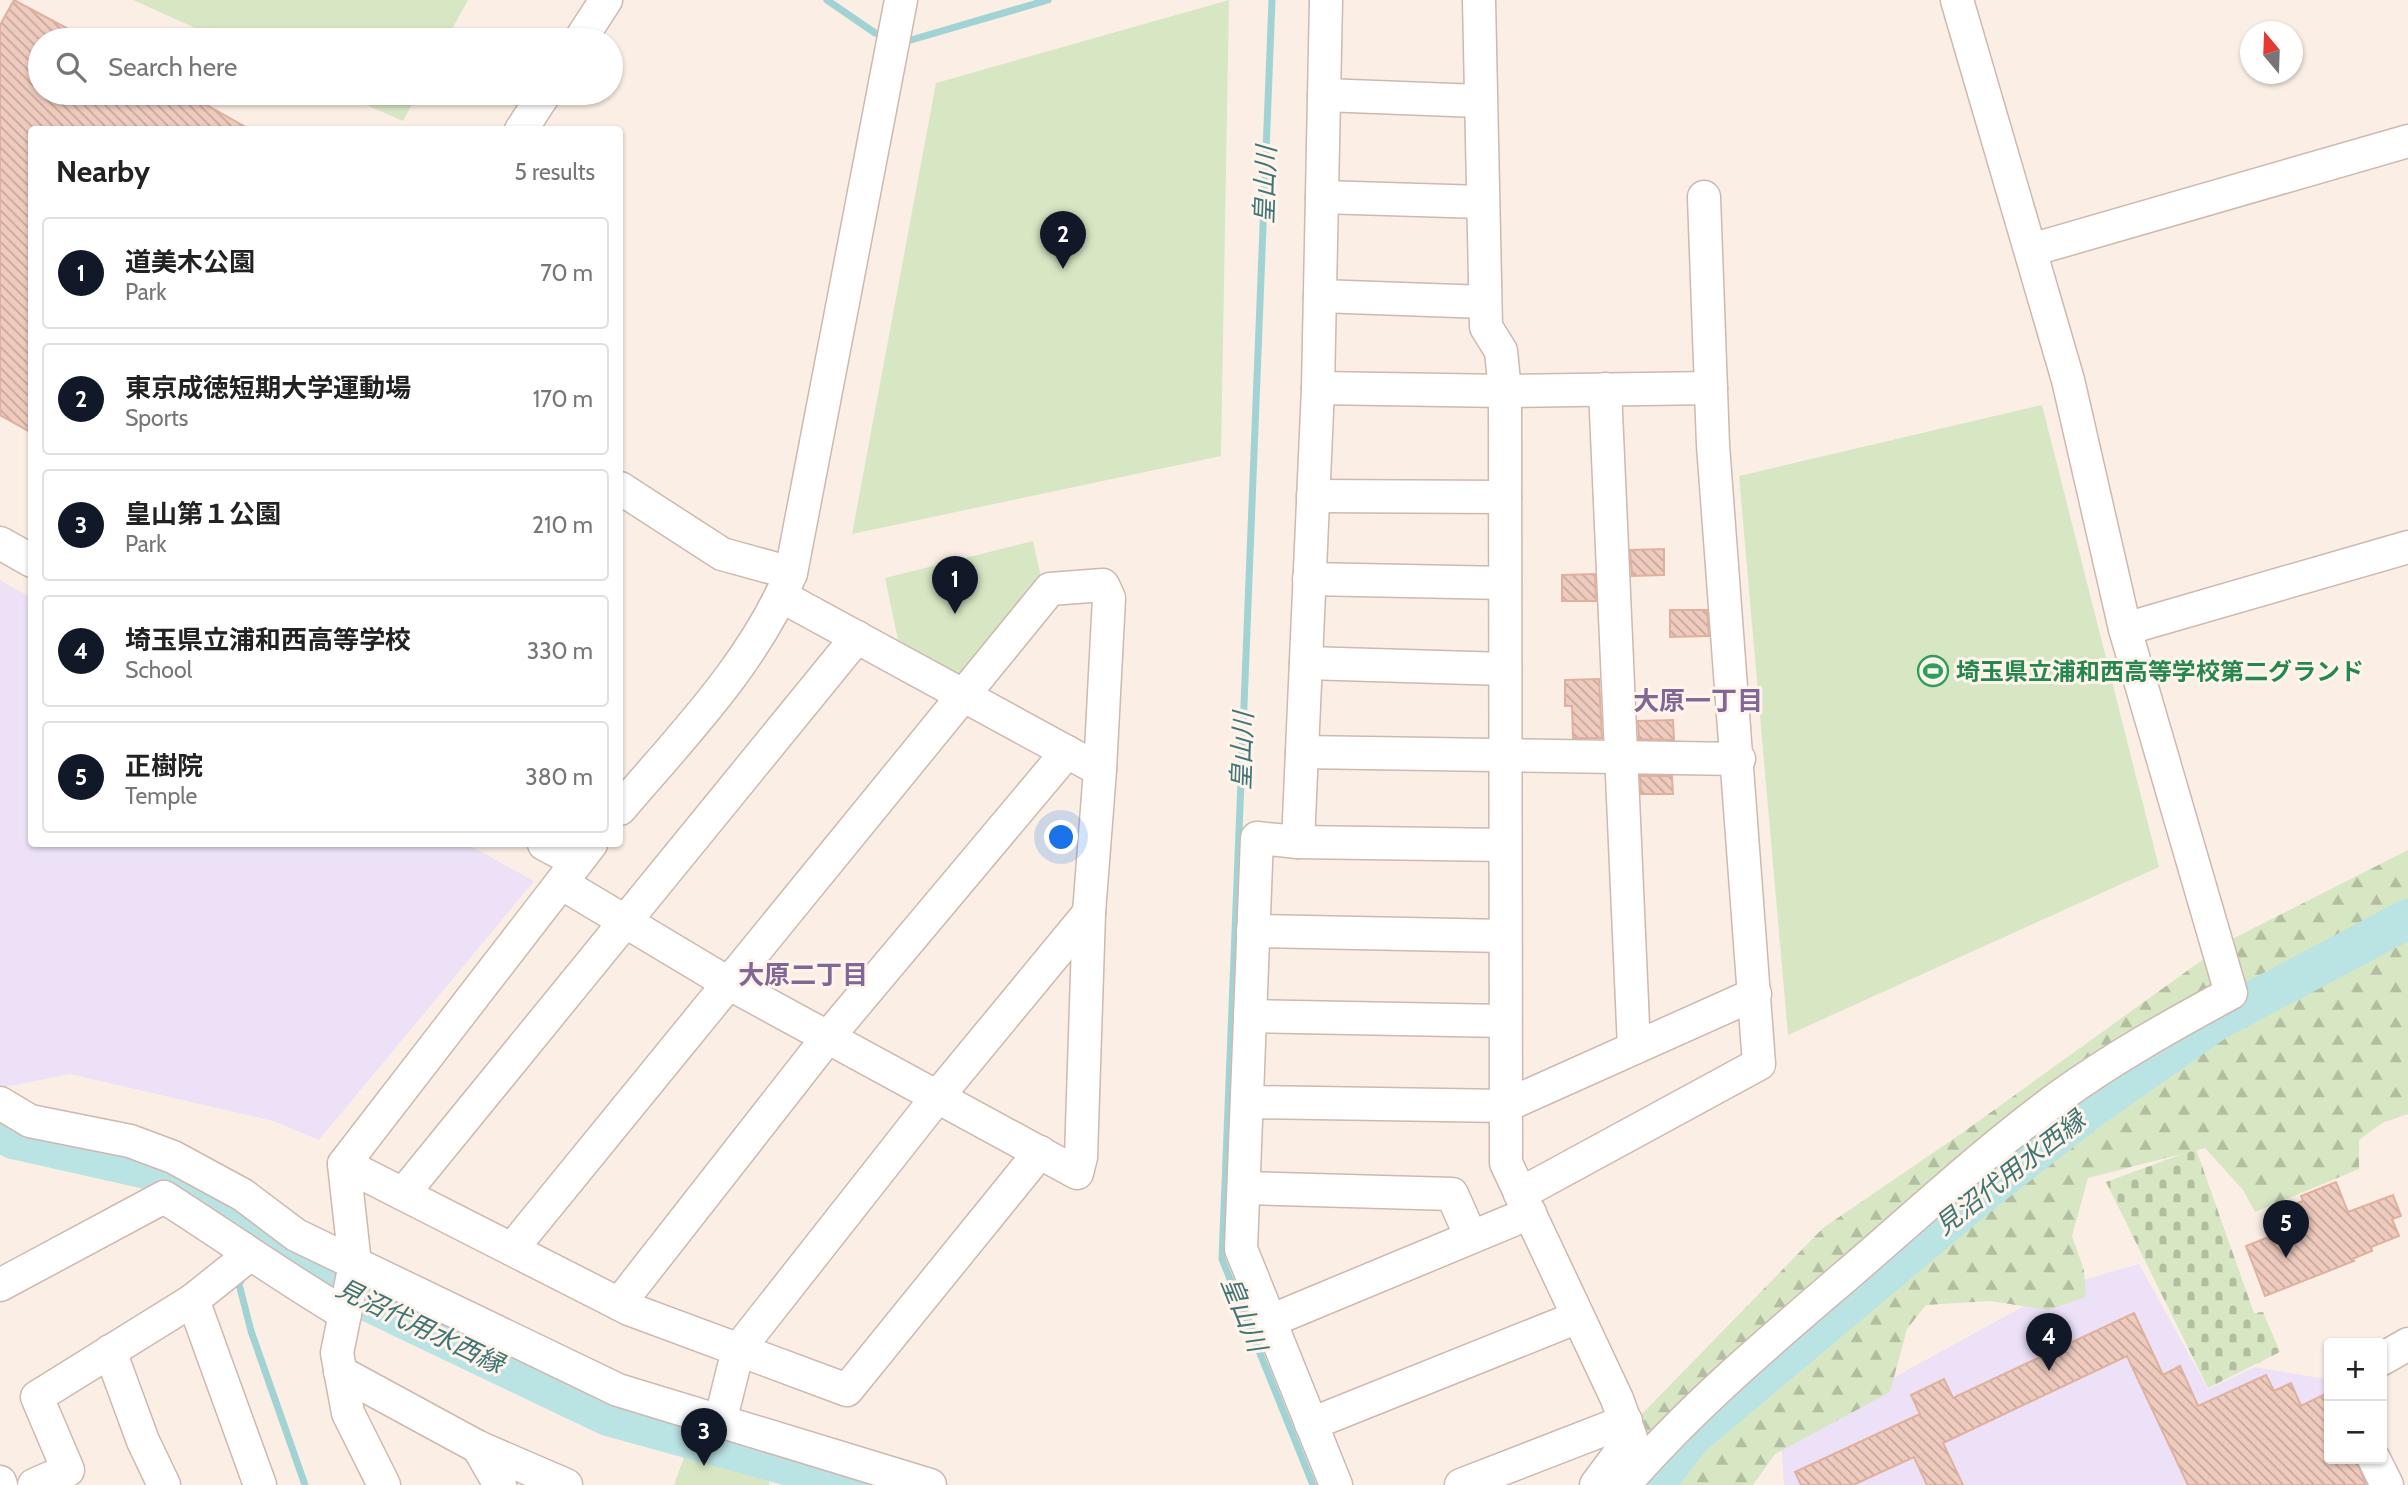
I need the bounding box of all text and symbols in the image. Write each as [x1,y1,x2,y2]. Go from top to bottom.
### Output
north arrow [2240,21,2303,84]
search box [28,28,623,105]
icon: search [52,48,90,86]
text: Search here [108,51,237,83]
water label: 皇山川 [1248,142,1282,225]
text: Nearby [56,153,150,190]
text: 5 results [514,158,595,186]
pin: 2 [1040,211,1086,269]
text: 道美木公園 [125,246,255,278]
text: 1 [77,259,85,287]
text: 70 m [540,259,593,287]
text: Park [125,278,166,306]
text: 東京成徳短期大学運動場 [125,372,411,404]
text: 2 [75,385,87,413]
text: 170 m [533,385,593,413]
text: Sports [125,404,188,432]
text: 皇山第１公園 [125,498,281,530]
text: 3 [75,511,87,539]
text: 210 m [532,511,593,539]
text: Park [125,530,166,558]
pin: 1 [932,556,978,614]
text: 埼玉県立浦和西高等学校 [125,624,411,656]
text: 4 [74,637,88,665]
text: 330 m [527,637,593,665]
sports icon: 埼玉県立浦和西高等学校第二グランド [1916,654,1950,688]
text: School [125,656,192,684]
place label: 埼玉県立浦和西高等学校第二グランド [1956,657,2364,686]
district label: 大原一丁目 [1633,685,1763,717]
water label: 皇山川 [1225,708,1259,791]
text: 正樹院 [125,750,203,782]
text: 5 [75,763,87,791]
text: 380 m [525,763,593,791]
text: Temple [125,782,197,810]
your location [1044,820,1078,854]
district label: 大原二丁目 [738,959,868,991]
water label: 見沼代用水西縁 [1928,1103,2094,1242]
pin: 5 [2263,1200,2309,1258]
water label: 見沼代用水西縁 [331,1272,511,1382]
water label: 皇山川 [1215,1272,1275,1359]
pin: 4 [2026,1313,2072,1371]
map controls [2324,1338,2387,1464]
button: + [2324,1338,2387,1401]
button: − [2324,1401,2387,1464]
pin: 3 [681,1408,727,1466]

